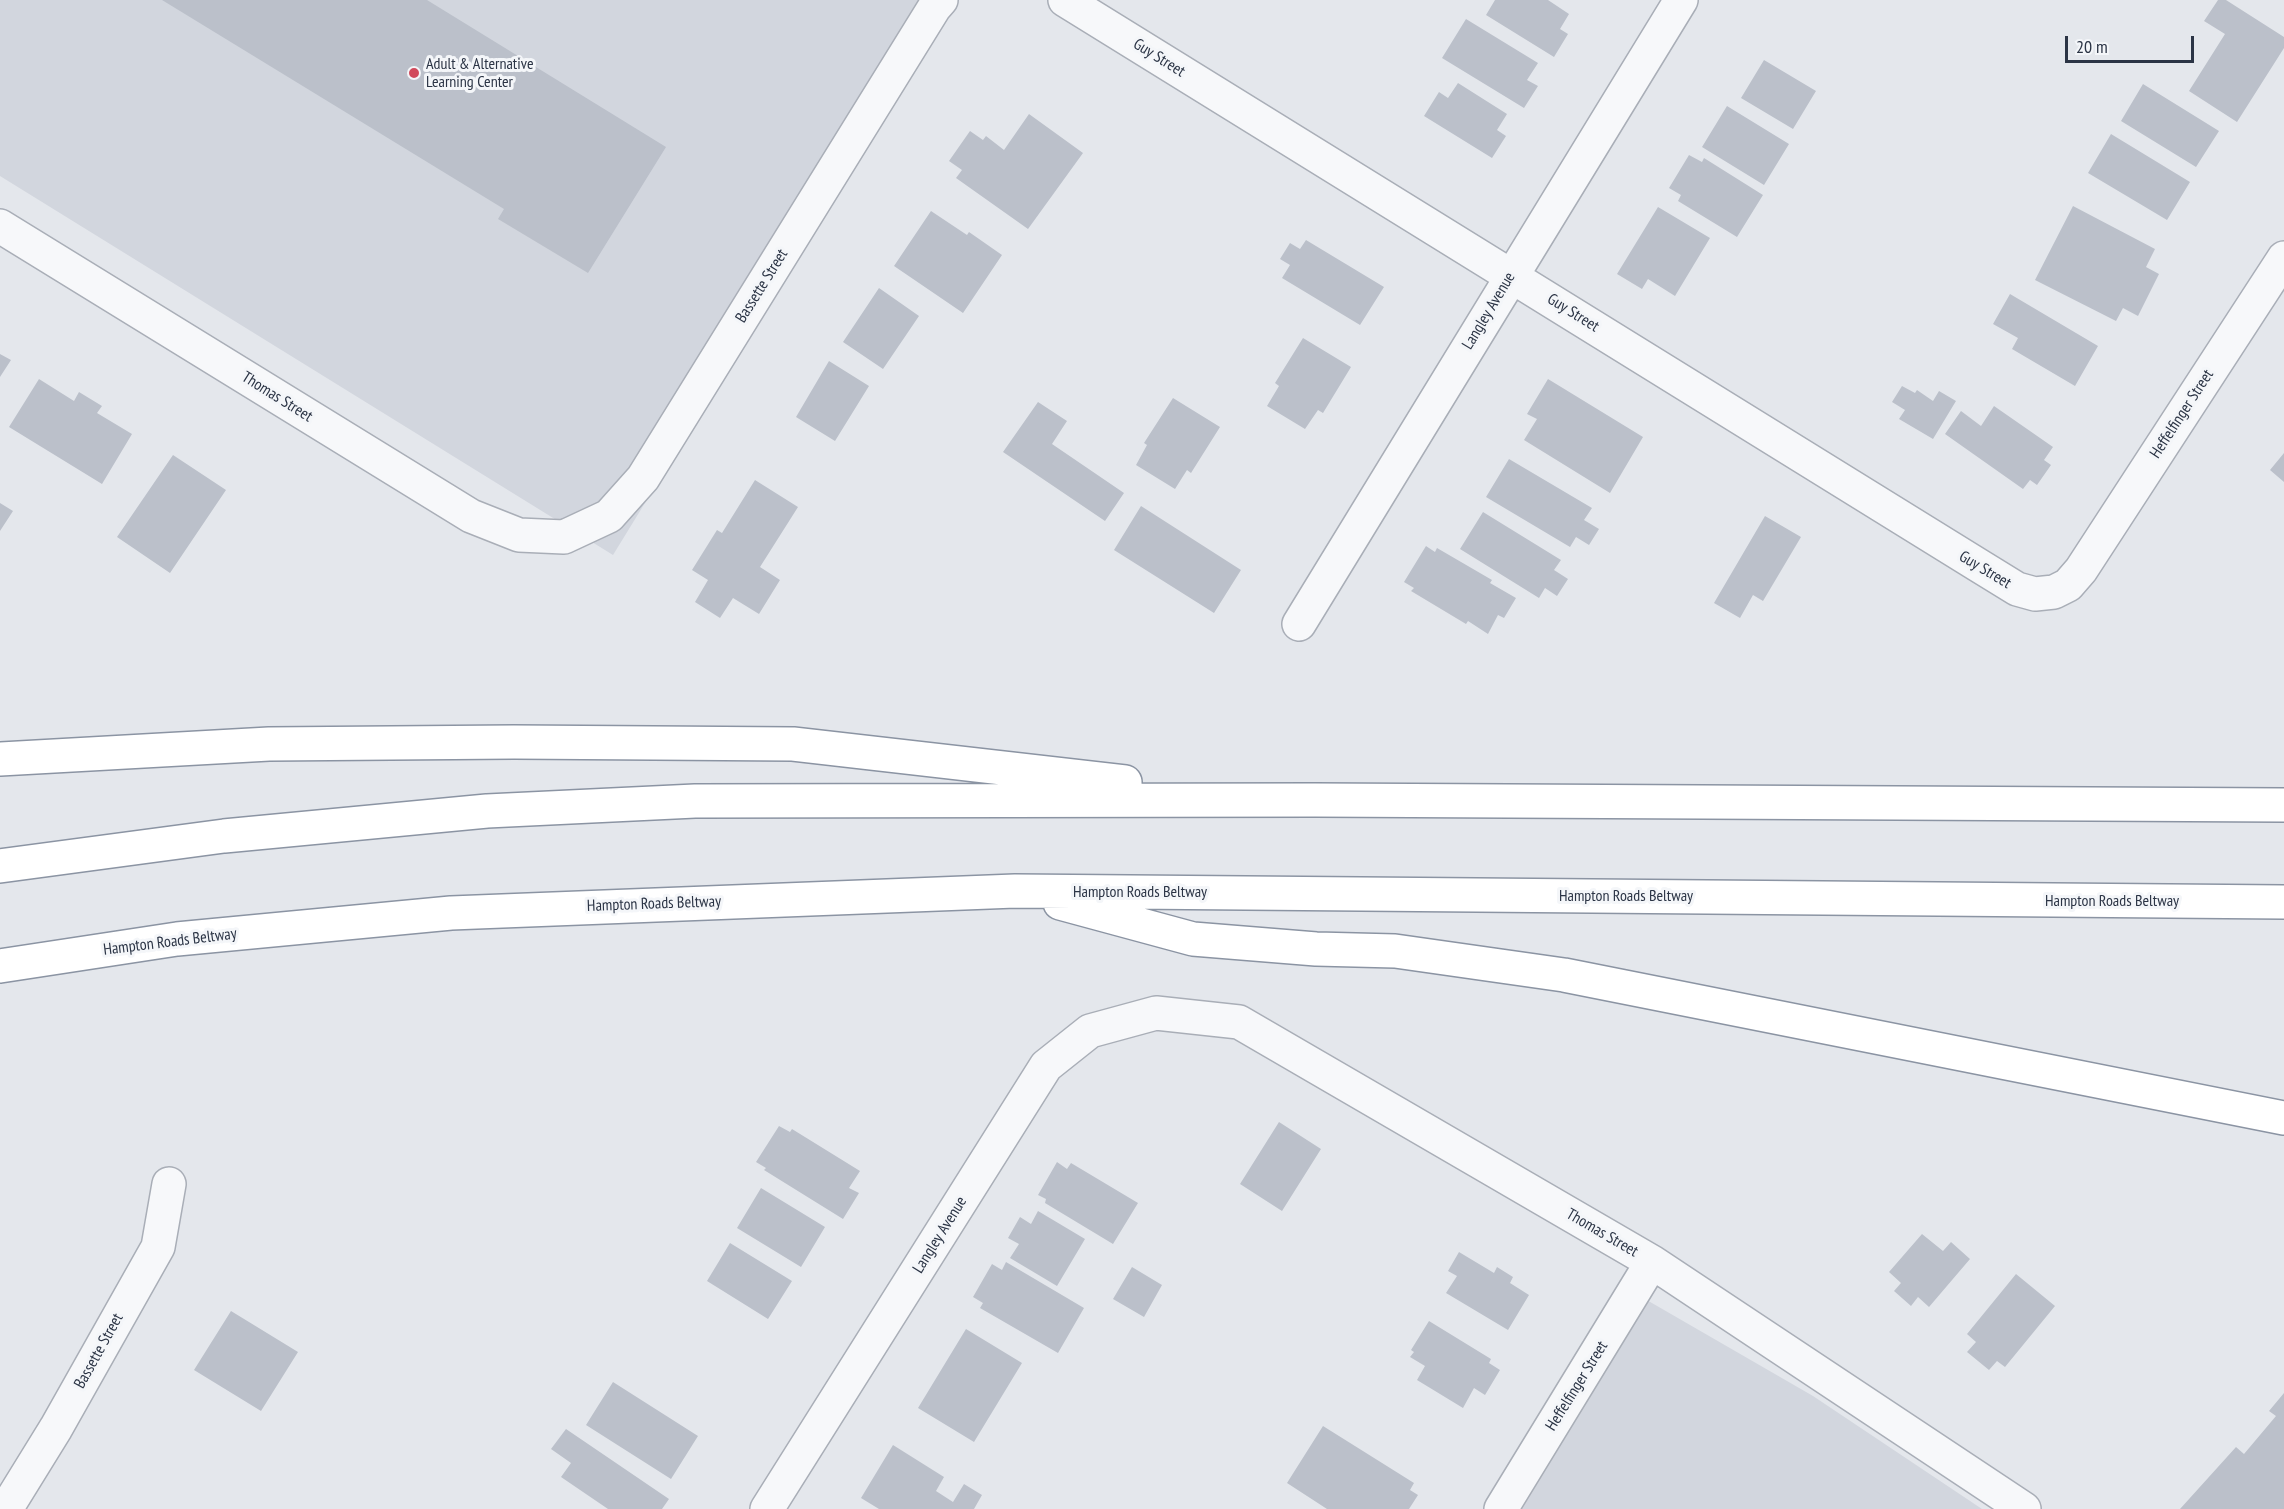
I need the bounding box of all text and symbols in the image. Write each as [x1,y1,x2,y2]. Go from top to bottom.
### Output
scale bar [2068,24,2197,62]
street label: Guy Street [1130,35,1188,81]
text: 20 m [2076,35,2108,58]
place label: Adult & Alternative Learning Center [426,54,534,92]
marker: Adult & Alternative Learning Center [407,66,421,80]
street label: Bassette Street [732,246,792,326]
street label: Langley Avenue [1458,269,1520,353]
street label: Guy Street [1544,290,1602,336]
street label: Heffelfinger Street [2146,366,2218,462]
street label: Thomas Street [238,368,316,426]
street label: Guy Street [1955,547,2015,593]
street label: Hampton Roads Beltway [1073,882,1207,902]
street label: Hampton Roads Beltway [1559,886,1693,906]
street label: Hampton Roads Beltway [2045,891,2179,911]
street label: Hampton Roads Beltway [587,892,721,916]
street label: Hampton Roads Beltway [102,924,238,960]
street label: Langley Avenue [909,1193,971,1277]
street label: Thomas Street [1563,1205,1641,1261]
street label: Bassette Street [70,1310,128,1392]
street label: Heffelfinger Street [1542,1338,1612,1434]

